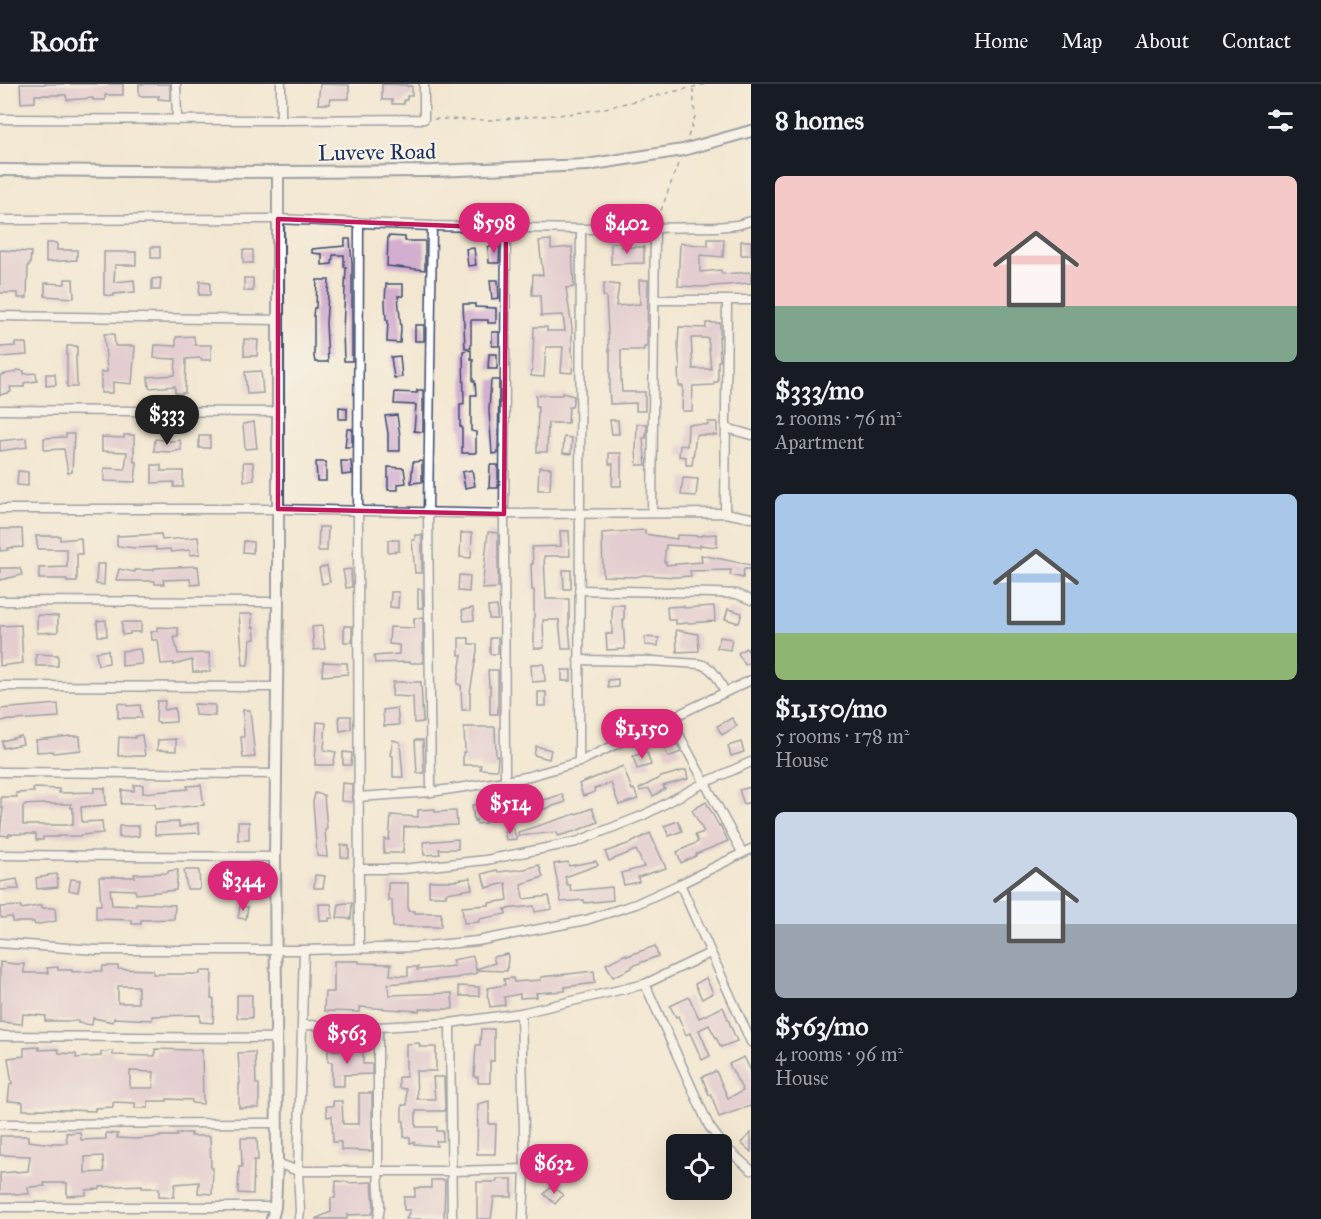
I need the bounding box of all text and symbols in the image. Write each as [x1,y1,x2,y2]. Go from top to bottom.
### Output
text: Roofr [30,24,98,59]
text: Home [973,28,1028,54]
text: Map [1061,28,1102,54]
text: About [1135,28,1189,54]
text: Contact [1222,28,1291,54]
text: 8 homes [775,104,864,136]
icon: filters [1264,104,1297,137]
street label: Luveve Road [318,137,436,167]
pin: $598 [458,203,530,254]
pin: $402 [591,204,663,255]
text: $598 [473,210,515,234]
text: $402 [605,211,649,235]
icon: home [982,215,1090,323]
text: $333/mo [775,374,864,406]
pin: $333 [131,395,203,446]
text: $333 [149,402,185,426]
text: 2 rooms · 76 m² [775,406,902,430]
text: Apartment [775,430,864,454]
icon: home [982,533,1090,641]
text: $1,150/mo [775,692,887,724]
pin: $1,150 [593,709,691,760]
text: $1,150 [615,716,669,740]
text: 5 rooms · 178 m² [775,724,910,748]
text: House [775,748,829,772]
pin: $514 [474,784,546,835]
text: $514 [490,791,530,815]
icon: home [982,851,1090,959]
pin: $344 [207,861,279,912]
text: $344 [222,868,264,892]
text: $563/mo [775,1010,868,1042]
pin: $563 [311,1014,383,1065]
text: $563 [327,1021,367,1045]
text: 4 rooms · 96 m² [775,1042,903,1066]
text: House [775,1066,829,1090]
map controls [666,1134,732,1200]
button: locate [666,1134,732,1200]
pin: $632 [518,1144,590,1195]
text: $632 [534,1151,574,1175]

